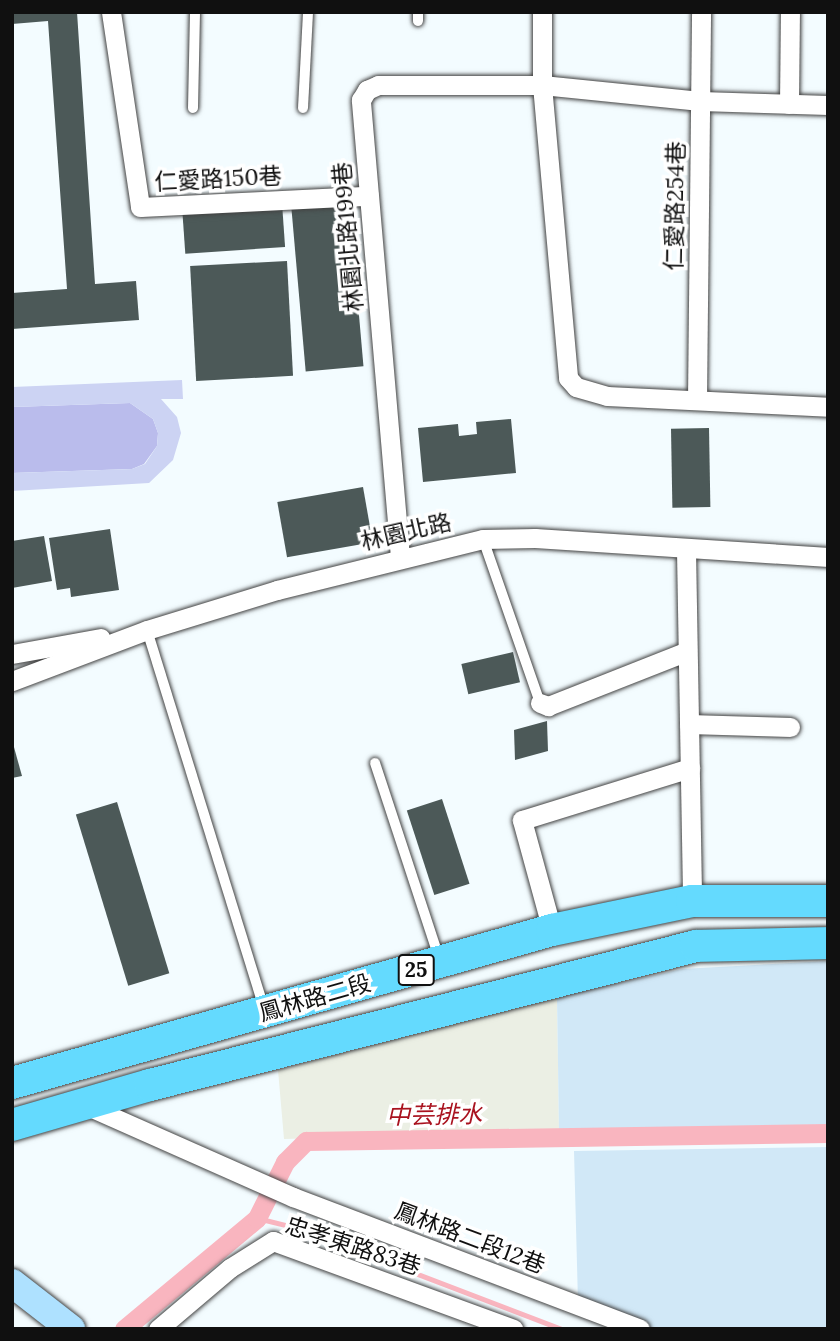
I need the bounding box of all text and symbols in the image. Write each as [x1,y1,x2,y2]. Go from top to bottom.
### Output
street label: 仁愛路254巷 [660,141,690,271]
street label: 林園北路199巷 [328,161,368,313]
street label: 仁愛路150巷 [154,162,282,196]
street label: 林園北路 [358,508,454,556]
road number: 25 [397,953,435,988]
street label: 鳳林路二段 [256,969,374,1027]
water label: 中芸排水 [386,1100,482,1130]
street label: 鳳林路二段12巷 [391,1197,549,1279]
street label: 忠孝東路83巷 [282,1211,424,1281]

